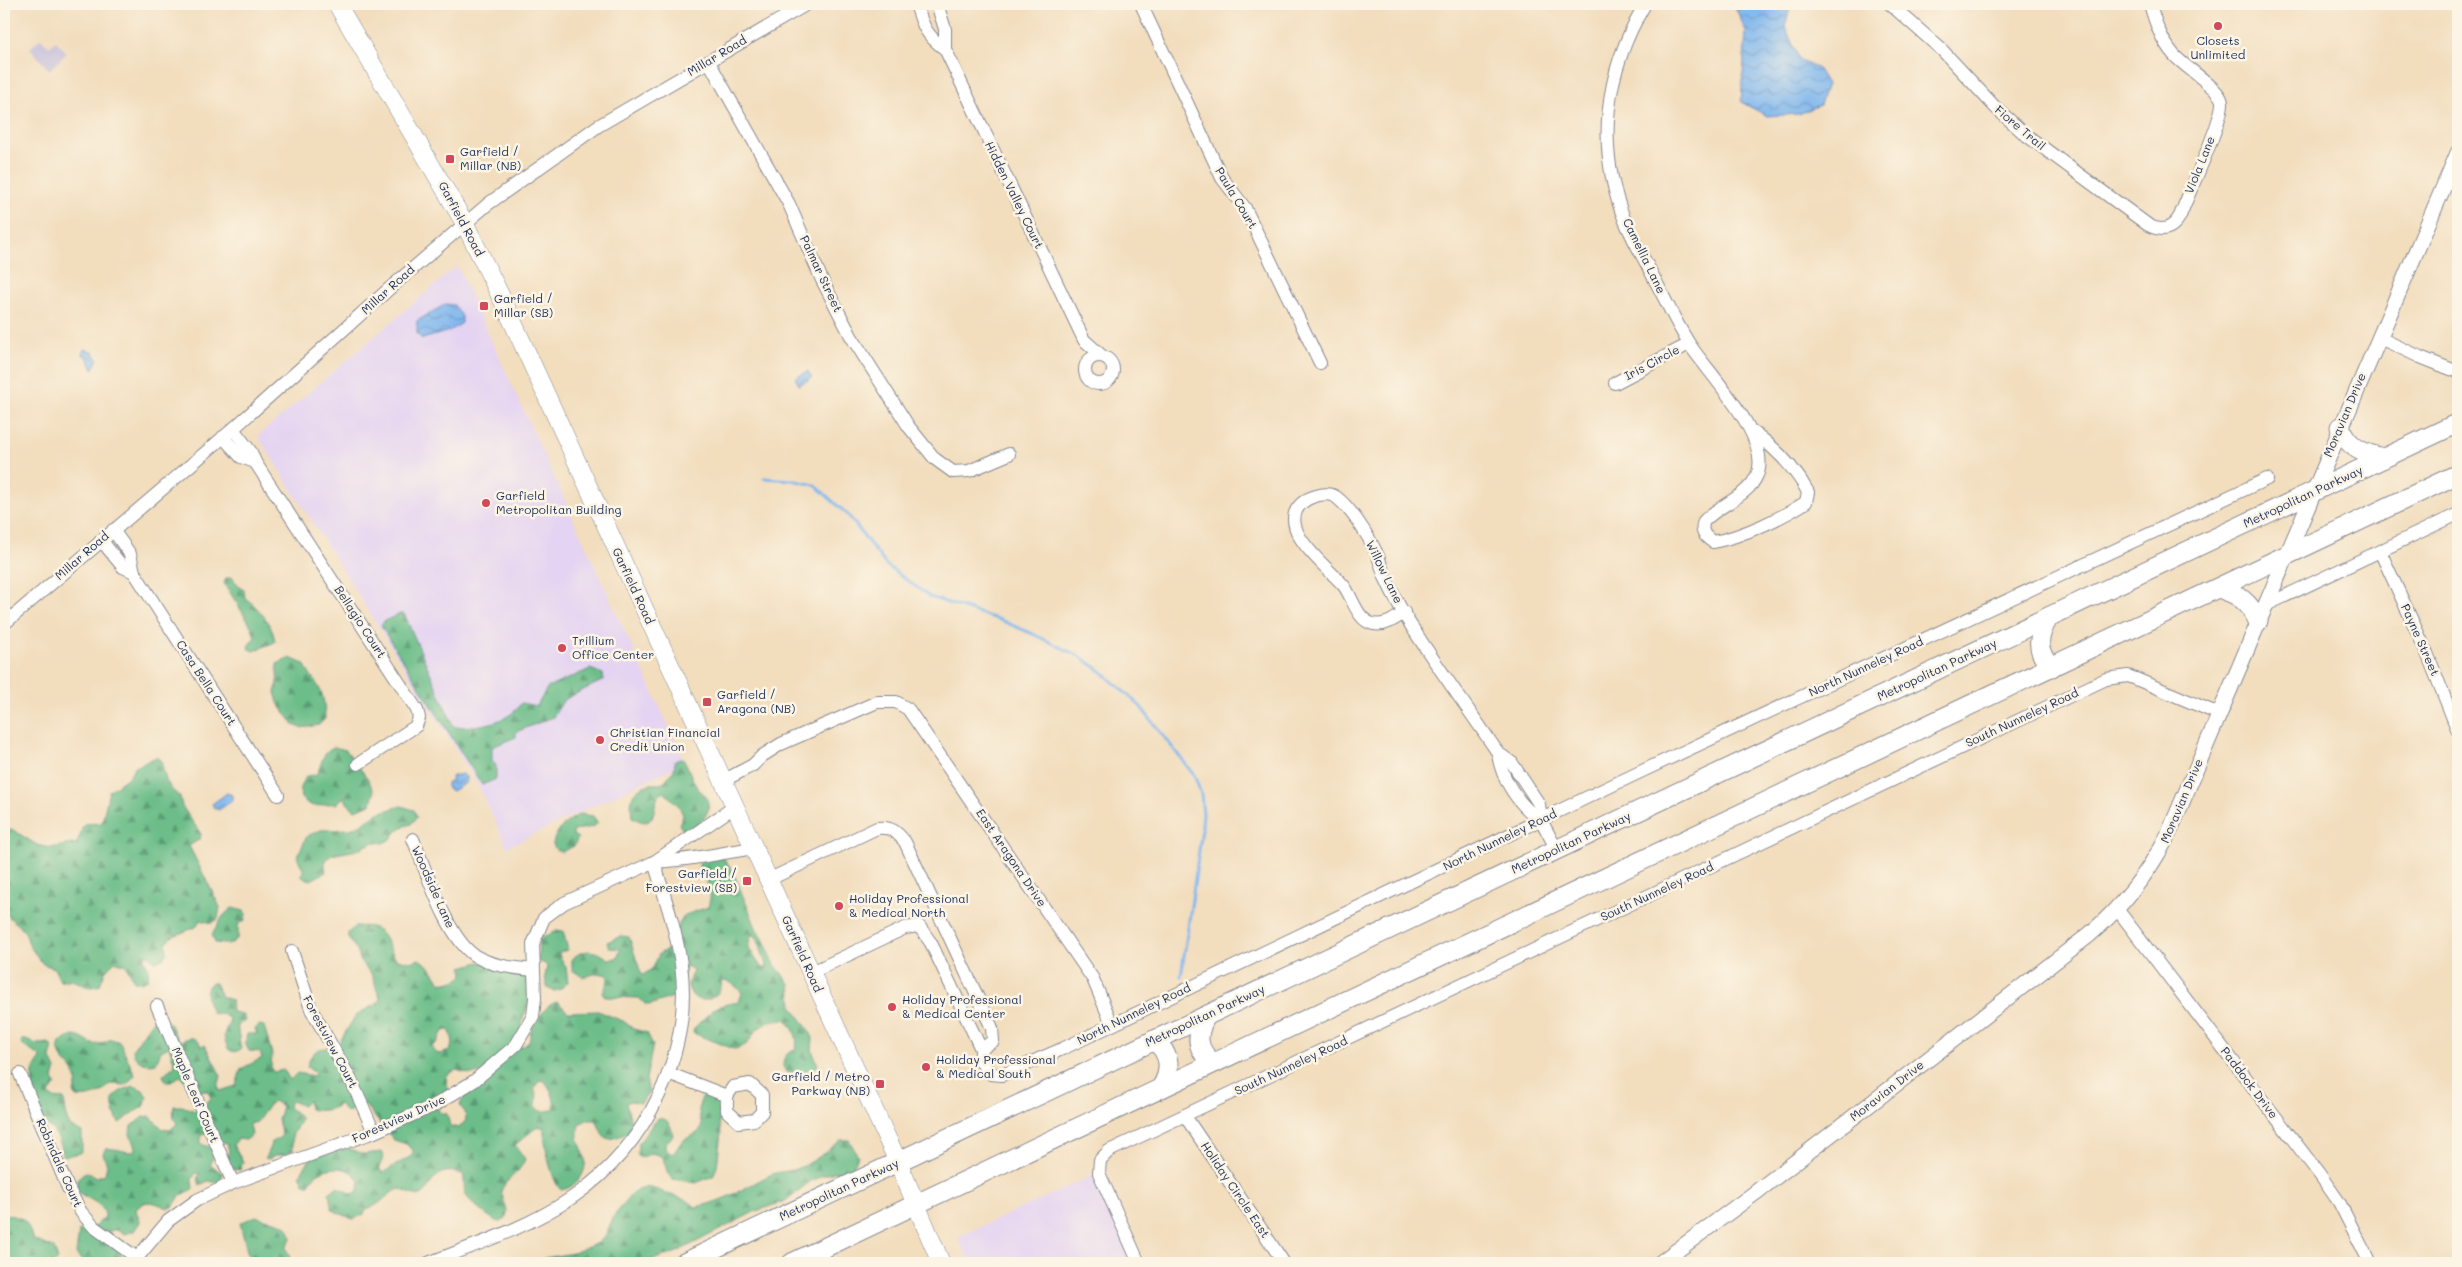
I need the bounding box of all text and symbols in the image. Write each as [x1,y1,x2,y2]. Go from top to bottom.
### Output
marker: Closets Unlimited [2212,20,2224,32]
street label: Millar Road [684,31,749,79]
place label: Closets Unlimited [2191,32,2246,62]
street label: Fiore Trail [1992,101,2049,153]
street label: Viola Lane [2180,133,2218,196]
street label: Hidden Valley Court [982,138,1048,251]
place label: Garfield / Millar (NB) [460,143,521,173]
marker: Garfield / Millar (NB) [444,153,456,165]
street label: Paula Court [1212,164,1262,231]
street label: Garfield Road [435,178,488,259]
street label: Camellia Lane [1620,215,1670,296]
street label: Palmar Street [797,233,847,315]
street label: Millar Road [357,261,418,317]
place label: Garfield / Millar (SB) [494,290,553,320]
marker: Garfield / Millar (SB) [478,300,490,312]
street label: Iris Circle [1621,341,1682,383]
street label: Moravian Drive [2319,370,2369,459]
street label: Metropolitan Parkway [2240,461,2365,531]
place label: Garfield Metropolitan Building [496,487,621,517]
marker: Garfield Metropolitan Building [480,497,492,509]
street label: Millar Road [51,527,112,583]
street label: Willow Lane [1363,537,1407,606]
street label: Garfield Road [609,545,659,627]
street label: Bellagio Court [331,582,390,661]
street label: Payne Street [2398,601,2444,678]
place label: Trillium Office Center [572,632,654,662]
street label: North Nunneley Road [1806,632,1926,700]
street label: Metropolitan Parkway [1874,634,1999,704]
street label: Casa Bella Court [173,637,240,728]
marker: Trillium Office Center [556,642,568,654]
street label: South Nunneley Road [1963,684,2081,750]
place label: Garfield / Aragona (NB) [717,686,795,716]
marker: Garfield / Aragona (NB) [701,696,713,708]
place label: Christian Financial Credit Union [610,724,720,754]
marker: Christian Financial Credit Union [594,734,606,746]
street label: Moravian Drive [2156,756,2206,845]
street label: North Nunneley Road [1440,804,1559,874]
street label: East Aragona Drive [973,805,1051,910]
street label: Metropolitan Parkway [1508,807,1633,877]
street label: Woodside Lane [409,843,459,930]
street label: South Nunneley Road [1598,858,1716,924]
place label: Garfield / Forestview (SB) [646,865,737,895]
marker: Garfield / Forestview (SB) [741,875,753,887]
place label: Holiday Professional & Medical North [849,890,969,920]
marker: Holiday Professional & Medical North [833,900,845,912]
street label: Garfield Road [779,913,827,995]
street label: North Nunneley Road [1074,978,1193,1048]
street label: Metropolitan Parkway [1142,980,1267,1050]
place label: Holiday Professional & Medical Center [902,991,1022,1021]
street label: Forestview Court [300,993,362,1091]
marker: Holiday Professional & Medical Center [886,1001,898,1013]
street label: South Nunneley Road [1232,1032,1350,1098]
street label: Paddock Drive [2217,1043,2282,1122]
street label: Maple Leaf Court [169,1045,223,1145]
place label: Holiday Professional & Medical South [936,1051,1056,1081]
street label: Moravian Drive [1846,1056,1927,1124]
marker: Holiday Professional & Medical South [920,1061,932,1073]
place label: Garfield / Metro Parkway (NB) [772,1068,870,1098]
marker: Garfield / Metro Parkway (NB) [874,1078,886,1090]
street label: Forestview Drive [349,1090,448,1146]
street label: Robindale Court [33,1116,87,1210]
street label: Holiday Circle East [1198,1138,1274,1241]
street label: Metropolitan Parkway [776,1154,901,1224]

